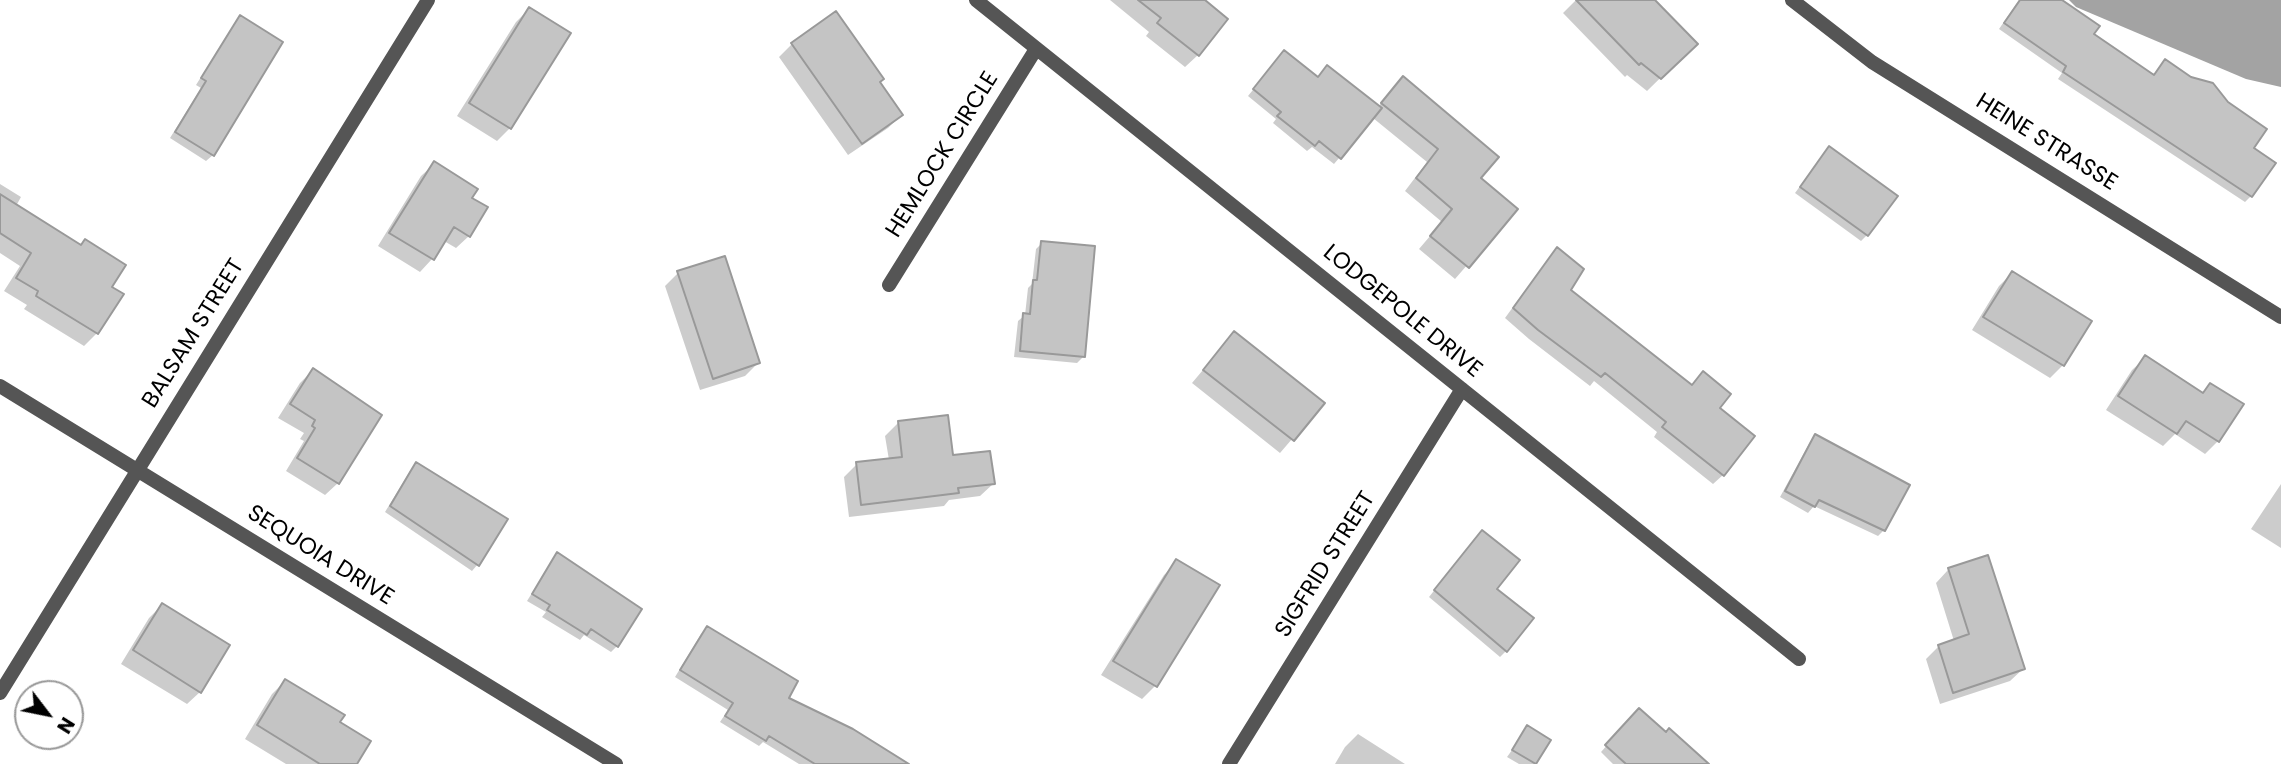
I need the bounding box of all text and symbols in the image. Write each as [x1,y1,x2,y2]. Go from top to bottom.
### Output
street label: HEMLOCK CIRCLE [881,67,1005,243]
street label: HEINE STRASSE [1970,88,2122,198]
street label: LODGEPOLE DRIVE [1317,239,1487,385]
street label: BALSAM STREET [137,254,251,414]
street label: SIGFRID STREET [1270,487,1382,643]
street label: SEQUOIA DRIVE [242,500,398,612]
north arrow [14,680,84,750]
text: N [50,712,81,739]

